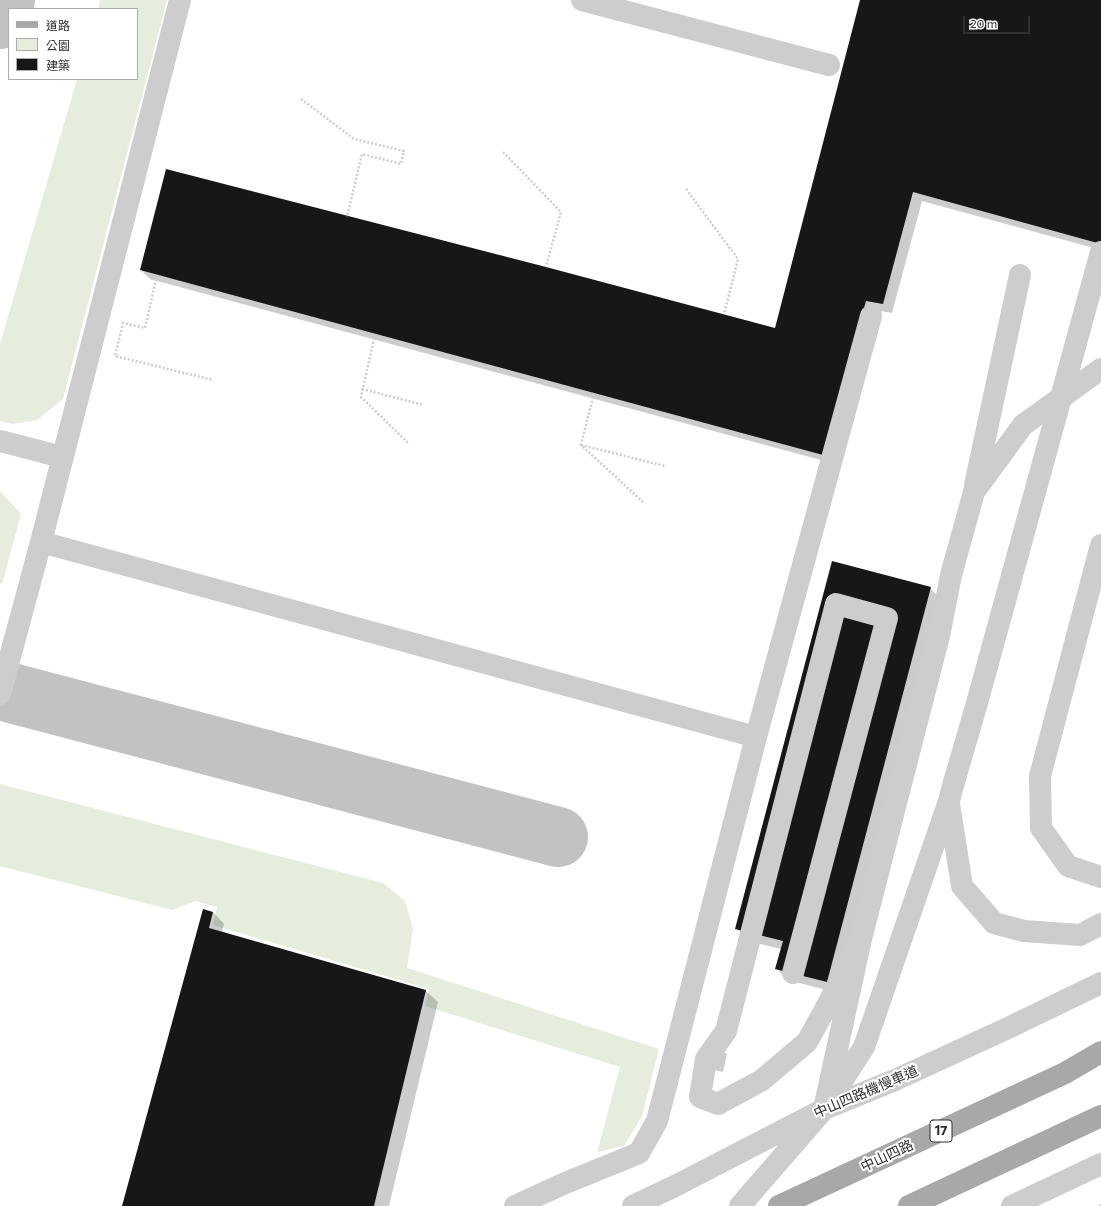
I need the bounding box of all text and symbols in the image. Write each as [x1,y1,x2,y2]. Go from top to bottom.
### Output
legend [8,8,138,80]
scale bar [965,8,1032,34]
text: 20 m [970,16,997,30]
text: 道路 [46,18,70,32]
text: 公園 [46,38,70,52]
text: 建築 [46,58,70,72]
street label: 中山四路機慢車道 [811,1062,921,1122]
road number: 17 [930,1120,952,1142]
street label: 中山四路 [858,1137,916,1175]

